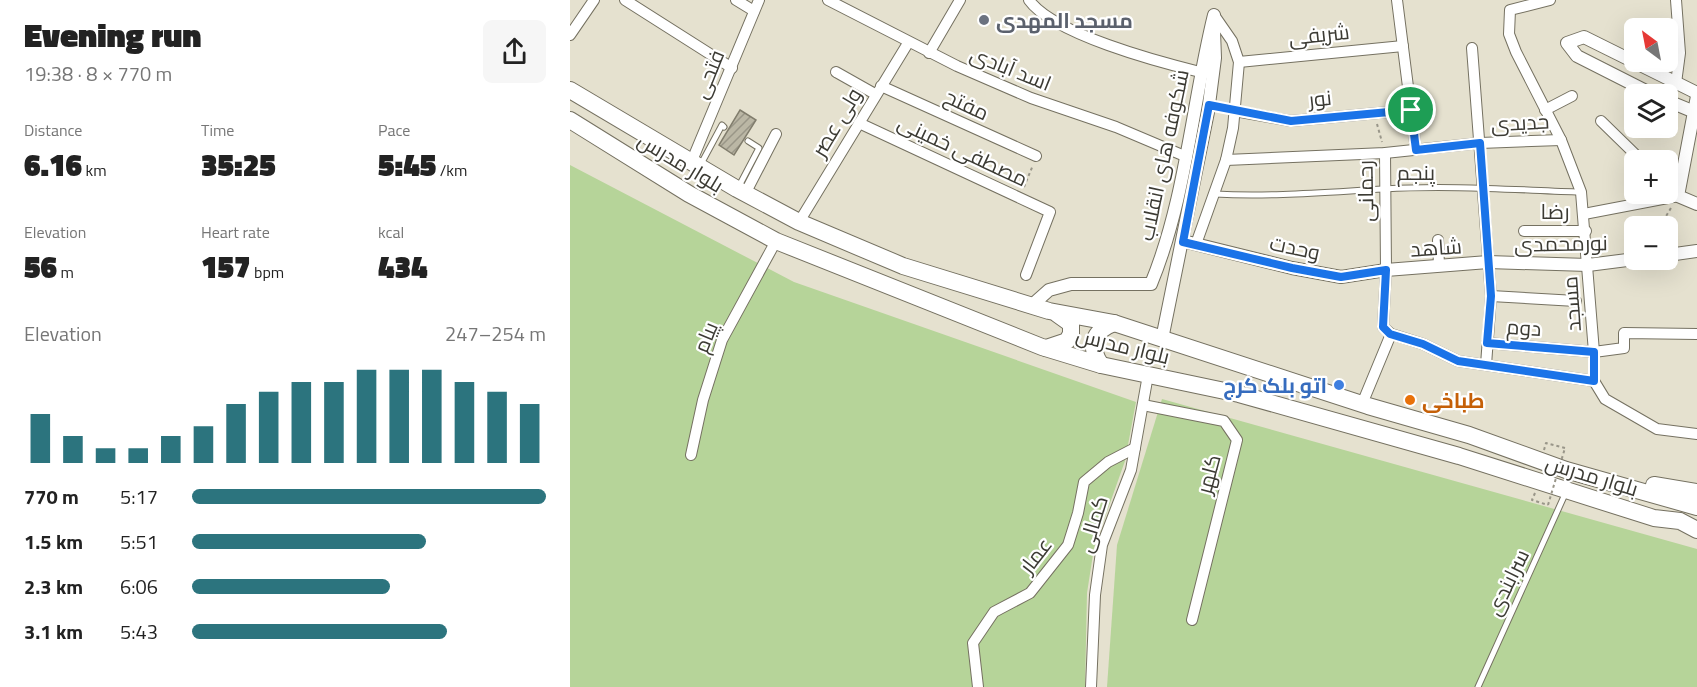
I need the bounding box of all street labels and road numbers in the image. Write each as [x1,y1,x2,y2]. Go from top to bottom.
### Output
street label: شریفی [1287,15,1351,53]
street label: اسد آبادی [965,37,1057,99]
street label: فتحی [684,45,732,103]
street label: شکوفه های انقلاب [1129,66,1197,244]
street label: مفتح [939,80,995,128]
street label: ولی عصر [802,81,869,164]
street label: نور [1306,81,1333,115]
street label: جدیدی [1490,104,1550,140]
street label: مصطفی خمینی [893,106,1033,194]
street label: بلوار مدرس [632,124,730,200]
street label: پنجم [1397,156,1436,188]
street label: رحمانی [1348,160,1382,222]
street label: رضا [1541,195,1569,227]
street label: وحدت [1267,226,1323,268]
street label: نورمحمدی [1514,226,1608,260]
street label: شاهد [1409,229,1463,265]
street label: مسجد [1553,275,1589,333]
street label: دوم [1506,310,1542,344]
street label: پیام [684,316,726,357]
street label: بلوار مدرس [1073,318,1173,372]
street label: بلوار مدرس [1542,446,1642,504]
street label: کلهر [1187,451,1229,498]
street label: کمالی [1068,492,1116,556]
street label: عمار [1010,530,1059,581]
street label: سرابندی [1477,543,1537,621]

